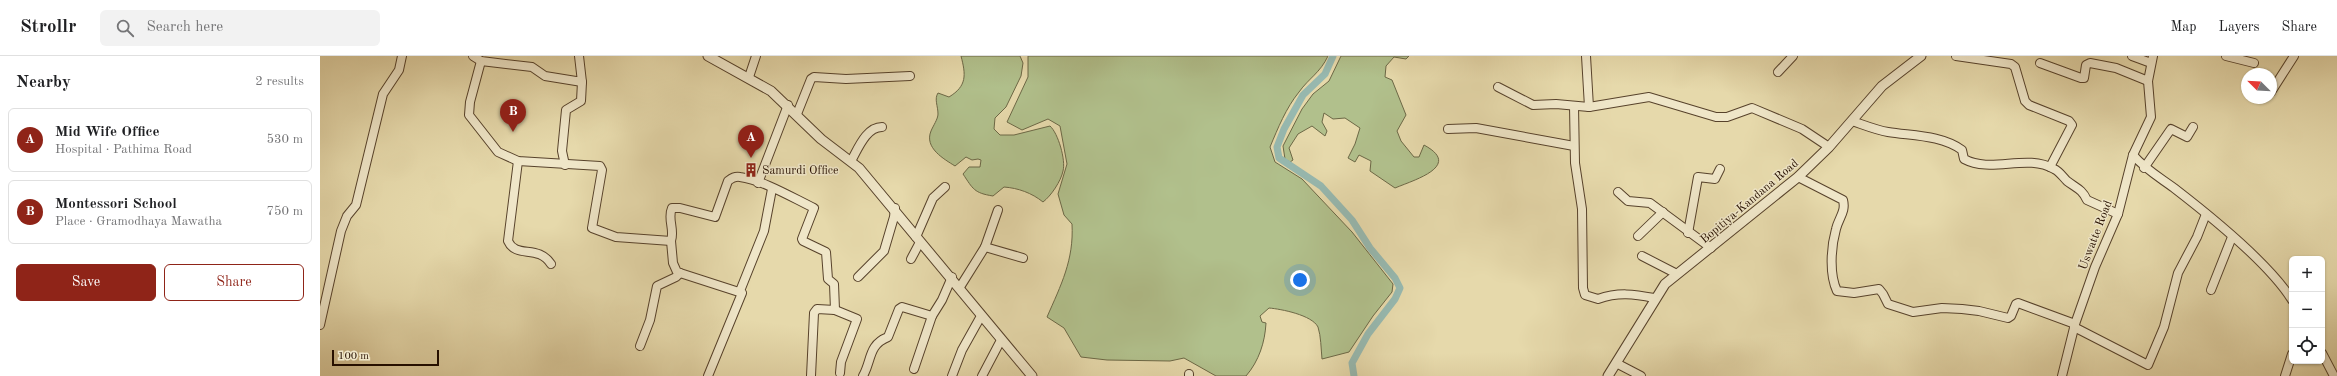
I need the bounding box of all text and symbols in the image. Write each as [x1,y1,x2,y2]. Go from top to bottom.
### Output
search box [100,10,380,46]
icon: search [114,17,136,39]
text: Strollr [20,18,76,37]
text: Search here [146,20,223,35]
text: Map [2171,20,2197,34]
text: Layers [2219,20,2260,34]
text: Share [2282,20,2317,34]
north arrow [2241,68,2277,104]
text: Nearby [16,74,71,91]
text: 2 results [255,75,304,88]
pin: B [500,99,526,132]
text: Mid Wife Office [55,125,160,140]
pin: A [738,125,764,158]
text: A [25,133,35,146]
text: 530 m [266,133,303,146]
text: Hospital · Pathima Road [55,143,192,156]
street label: Bopitiya-Kandana Road [1698,157,1801,246]
building icon: Samurdi Office [743,162,759,178]
place label: Samurdi Office [762,165,839,177]
text: Montessori School [55,197,177,212]
street label: Uswatte Road [2077,199,2115,272]
text: B [25,205,35,218]
text: 750 m [266,205,303,218]
text: Place · Gramodhaya Mawatha [55,215,222,228]
map controls [2289,256,2325,364]
button: + [2289,256,2325,292]
button: Save [16,264,156,301]
button: Share [164,264,304,301]
your location [1290,270,1310,290]
button: − [2289,292,2325,328]
button: locate [2289,328,2325,364]
scale bar [332,348,439,367]
text: 100 m [338,351,369,362]

